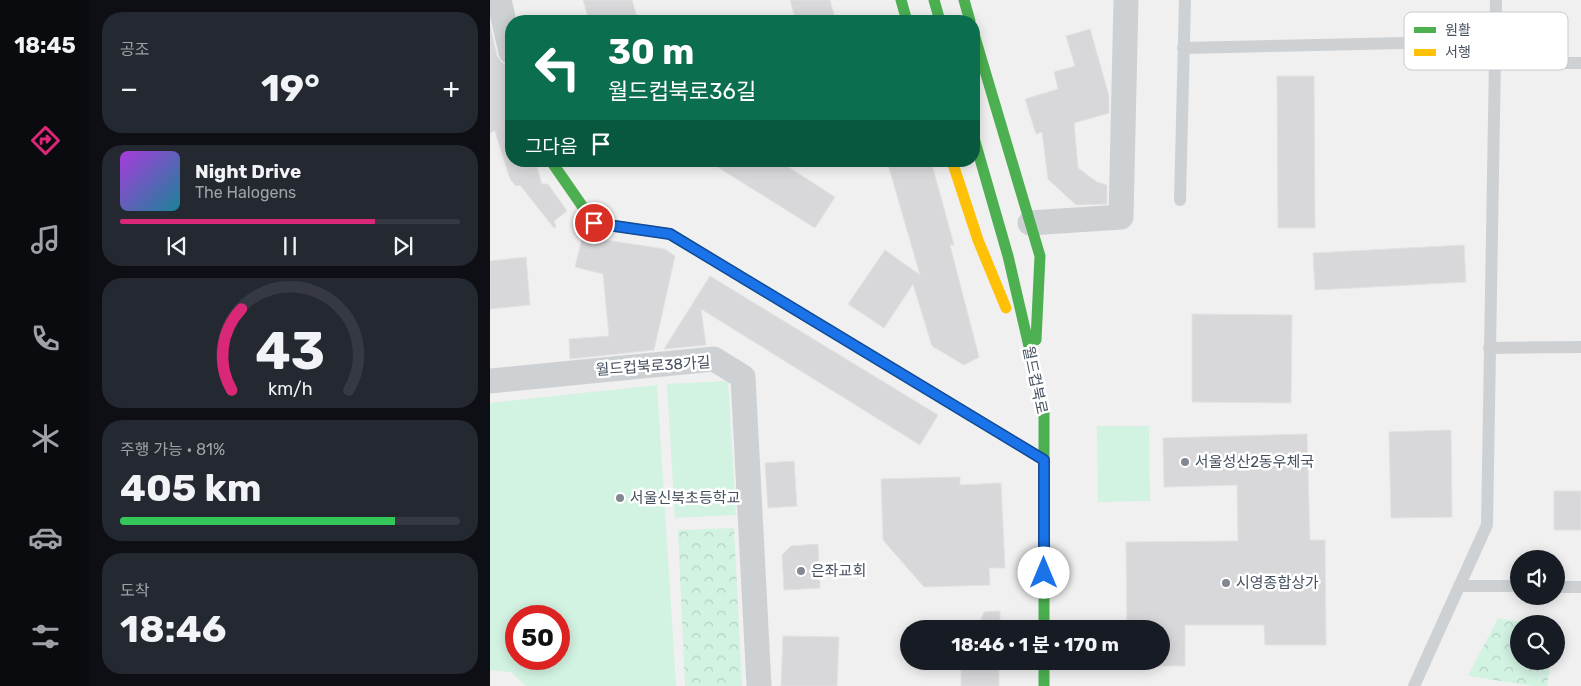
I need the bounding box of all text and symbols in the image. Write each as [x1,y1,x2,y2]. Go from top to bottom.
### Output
legend [1404,12,1568,70]
text: 원활 [1445,22,1471,39]
text: 30 m [608,31,694,73]
text: 18:45 [14,32,76,59]
icon: left [525,35,590,100]
text: 공조 [120,40,149,59]
text: 서행 [1445,44,1471,61]
text: 19° [261,65,320,111]
text: − [120,72,138,105]
text: + [443,72,460,105]
text: 월드컵북로36길 [608,78,756,105]
icon: directions [28,123,63,158]
icon: arrive [587,130,615,158]
text: 그다음 [525,135,577,158]
text: Night Drive [195,160,301,183]
text: The Halogens [195,183,296,202]
pin [573,202,615,244]
icon: arrive [580,209,608,237]
icon: music [28,222,63,257]
icon: previous [163,232,191,260]
icon: pause [276,232,304,260]
icon: next [389,232,417,260]
text: 43 [255,320,325,382]
icon: phone [28,321,63,356]
street label: 월드컵북로 [1019,344,1051,416]
street label: 월드컵북로38가길 [595,353,711,379]
text: km/h [268,378,312,399]
icon: climate [28,421,63,456]
text: 주행 가능 · 81% [120,440,225,459]
place label: 서울성산2동우체국 [1195,453,1314,471]
marker: 서울성산2동우체국 [1179,456,1191,468]
text: 405 km [120,465,261,511]
place label: 서울신북초등학교 [630,489,740,507]
marker: 서울신북초등학교 [614,492,626,504]
icon: car [28,520,63,555]
position arrow [1017,546,1069,598]
map controls [1510,550,1565,670]
button: sound [1510,550,1565,605]
place label: 은좌교회 [811,562,866,580]
marker: 은좌교회 [795,565,807,577]
place label: 시영종합상가 [1236,574,1319,592]
marker: 시영종합상가 [1220,577,1232,589]
text: 도착 [120,581,149,600]
speed limit sign: 50 [505,605,570,670]
text: 18:46 [120,606,226,652]
button: search [1510,615,1565,670]
icon: filters [28,619,63,654]
text: 18:46 · 1 분 · 170 m [951,633,1119,656]

